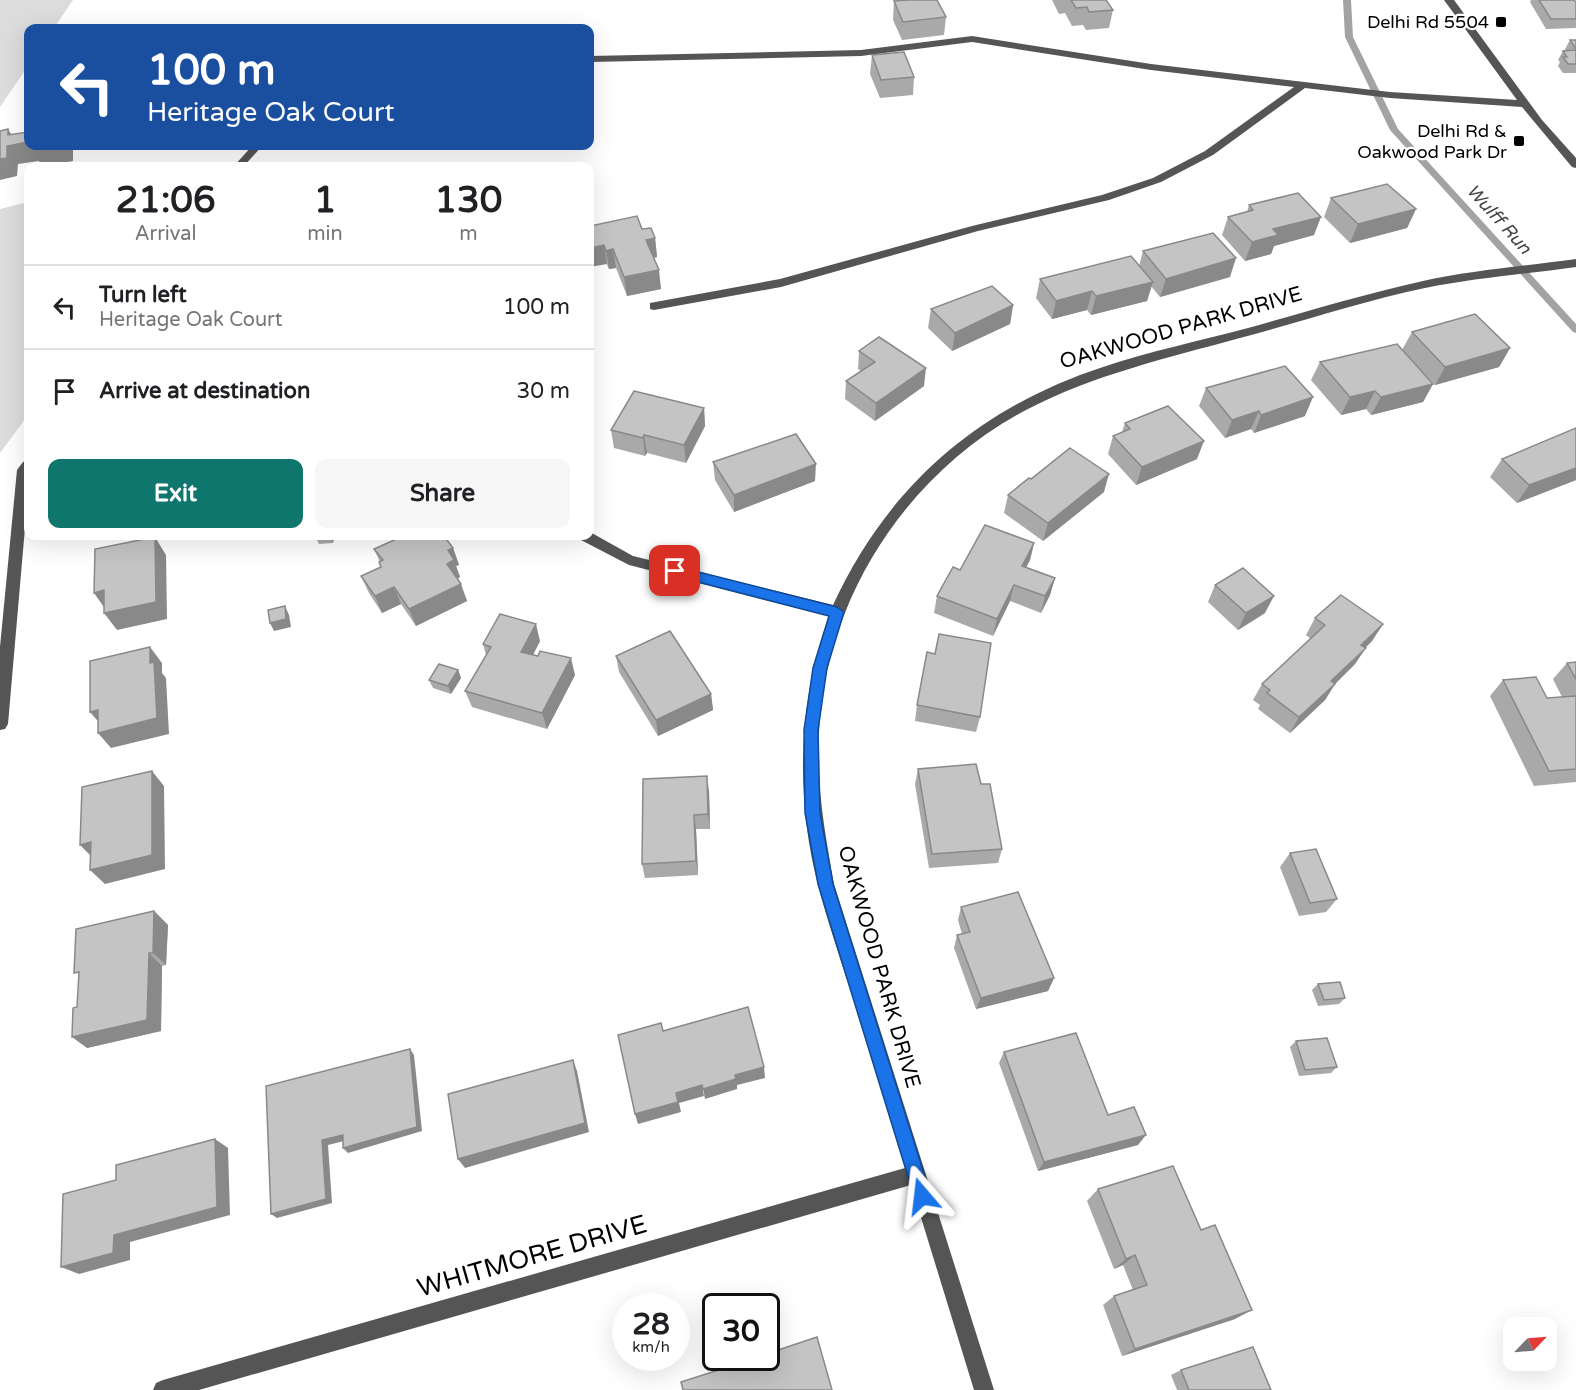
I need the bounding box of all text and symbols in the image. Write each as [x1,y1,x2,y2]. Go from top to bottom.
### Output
place label: Delhi Rd 5504 [1367,11,1489,33]
marker: Delhi Rd 5504 [1494,15,1508,29]
text: 100 m [147,45,276,96]
icon: left [48,48,126,126]
text: Heritage Oak Court [147,96,395,129]
place label: Delhi Rd & Oakwood Park Dr [1357,120,1507,163]
marker: Delhi Rd & Oakwood Park Dr [1512,134,1526,148]
text: 21:06 [116,179,216,222]
text: 1 [314,179,336,222]
text: 130 [434,179,502,222]
water label: Wulff Run [1462,180,1537,259]
text: Arrival [135,222,197,246]
text: min [307,222,343,246]
text: m [459,222,478,246]
street label: OAKWOOD PARK DRIVE [1057,281,1305,375]
text: Turn left [99,282,187,308]
icon: left [48,291,81,324]
text: 100 m [503,294,570,320]
text: Heritage Oak Court [99,308,282,332]
icon: arrive [48,375,81,408]
text: Arrive at destination [99,378,310,404]
text: 30 m [516,378,570,404]
button: Exit [48,459,303,528]
button: Share [315,459,570,528]
pin [649,545,700,596]
icon: arrive [658,554,691,587]
street label: OAKWOOD PARK DRIVE [832,843,926,1091]
position arrow [890,1164,954,1228]
street label: WHITMORE DRIVE [414,1208,650,1304]
speed limit sign: 30 [702,1293,780,1371]
text: 28 [632,1306,670,1343]
north arrow [1503,1317,1557,1371]
map controls [1503,1317,1557,1371]
text: km/h [632,1338,670,1356]

